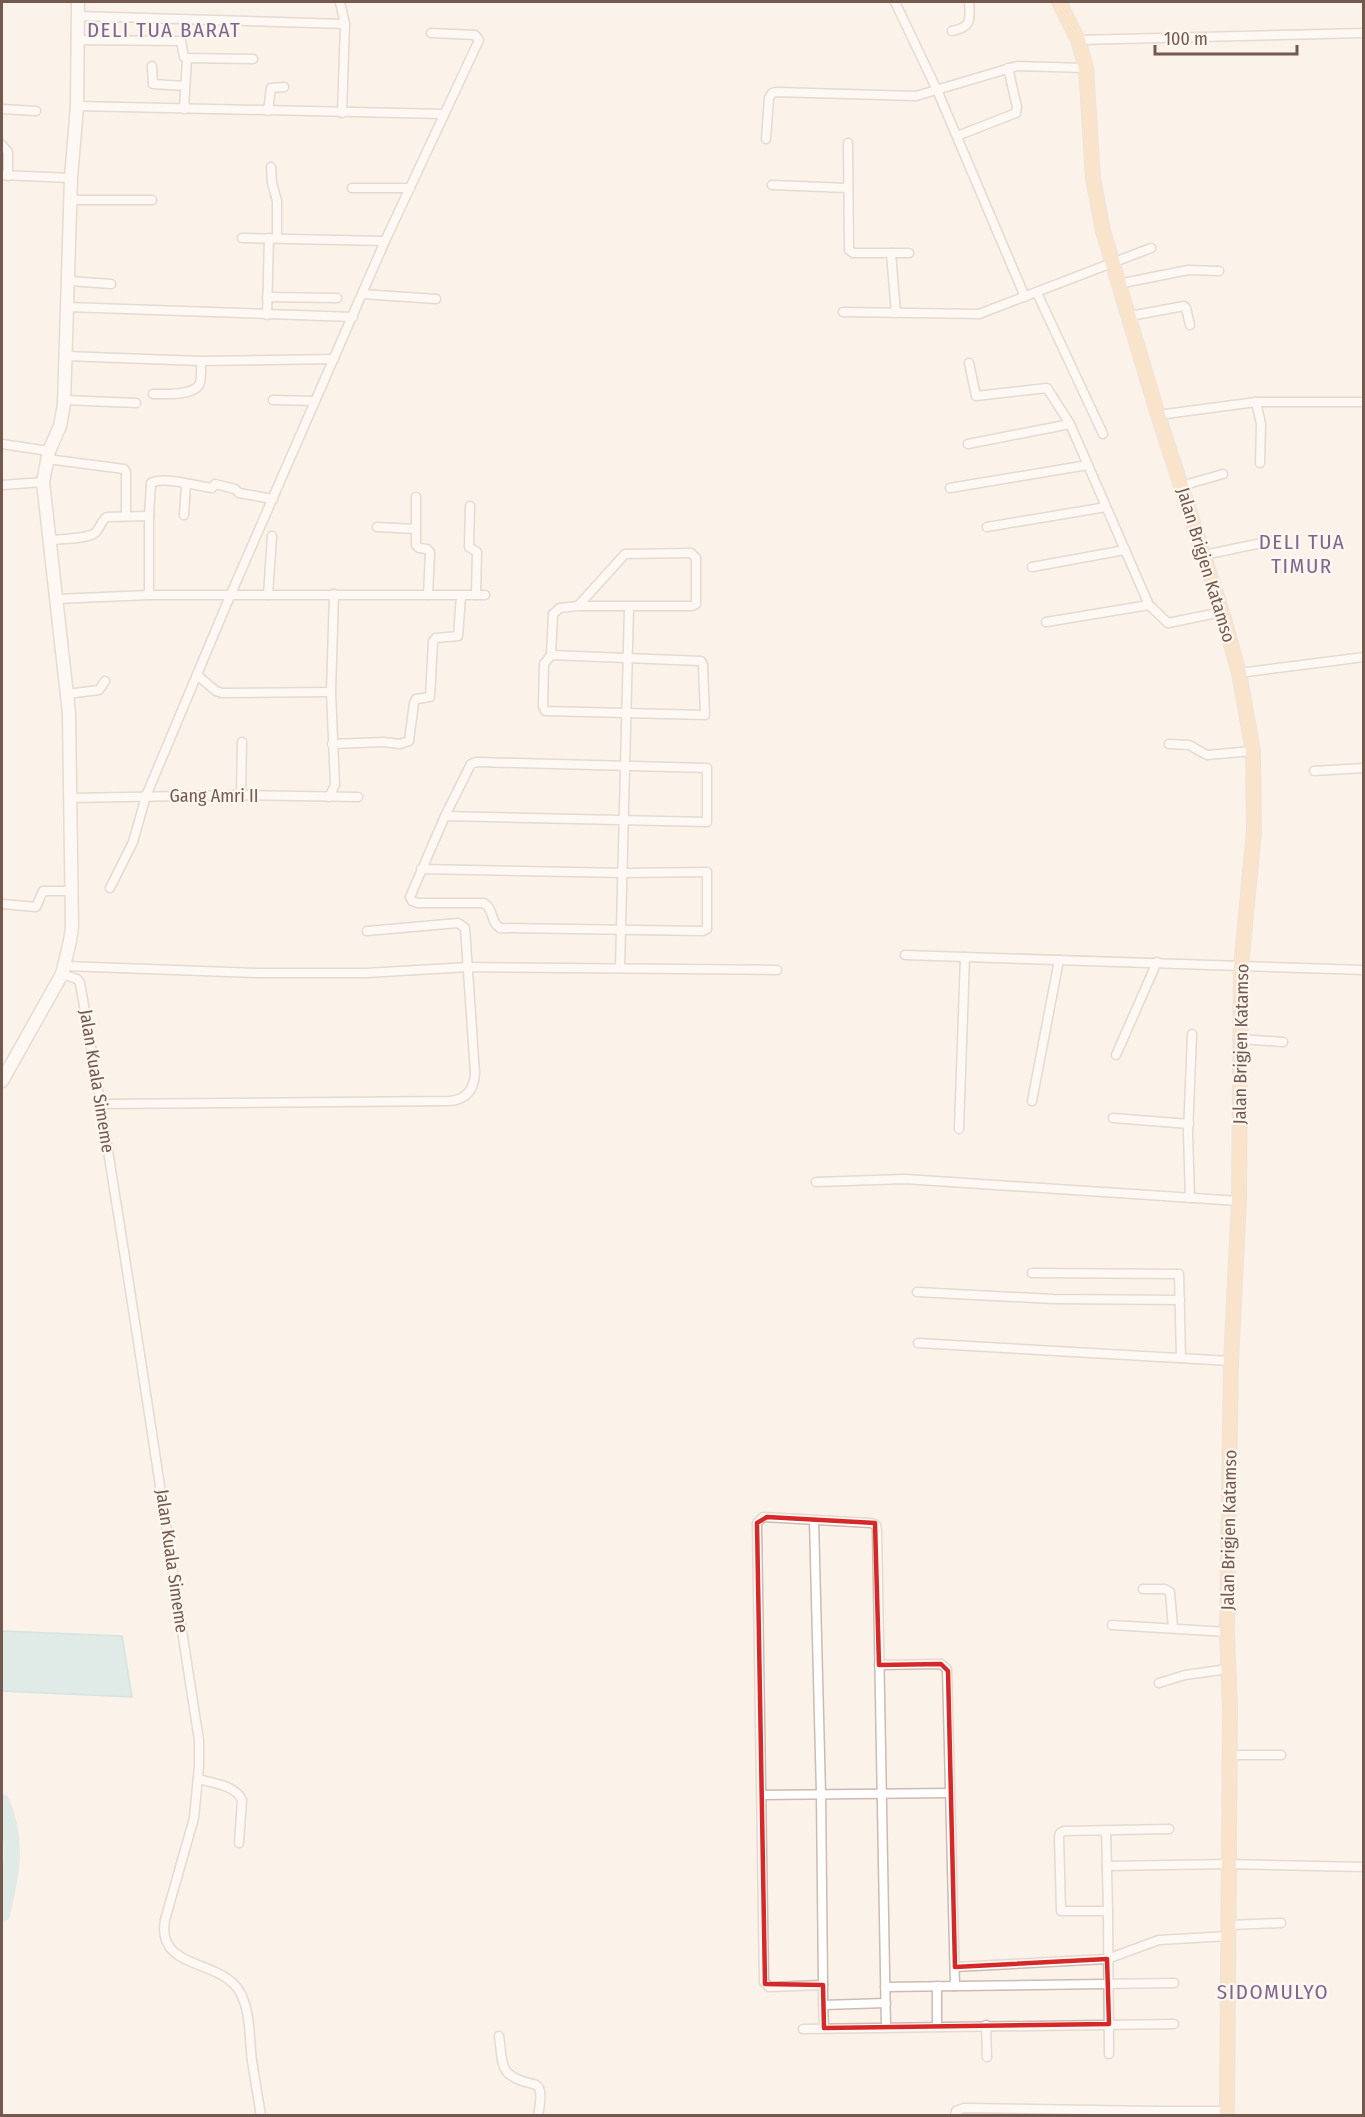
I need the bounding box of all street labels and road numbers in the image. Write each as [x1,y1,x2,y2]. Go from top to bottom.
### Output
street label: Jalan Brigjen Katamso [1172,485,1240,645]
street label: Gang Amri II [169,785,259,807]
street label: Jalan Brigjen Katamso [1229,963,1253,1125]
street label: Jalan Kuala Simeme [75,1008,119,1154]
street label: Jalan Brigjen Katamso [1217,1449,1241,1611]
street label: Jalan Kuala Simeme [151,1488,193,1634]

